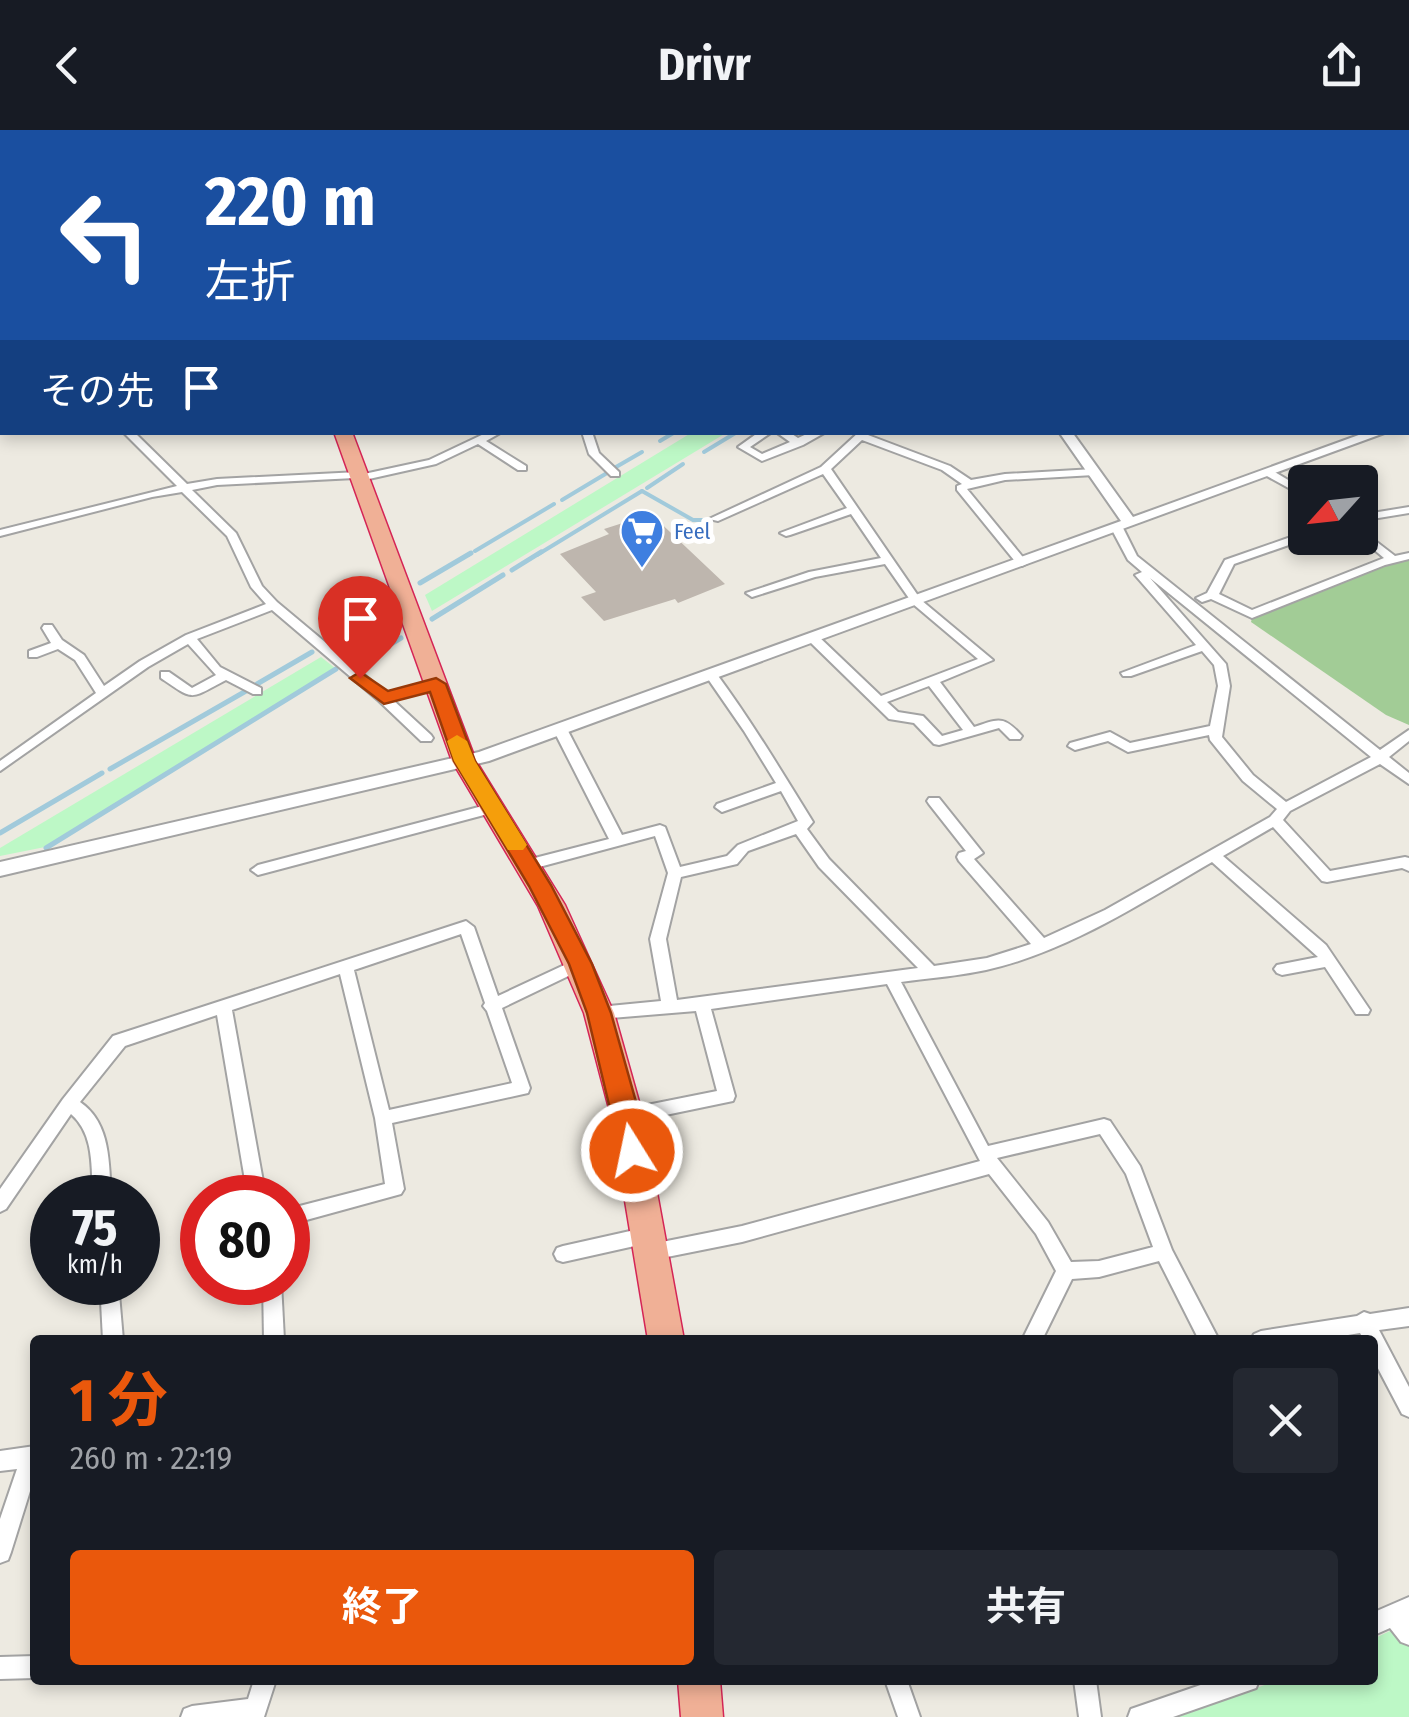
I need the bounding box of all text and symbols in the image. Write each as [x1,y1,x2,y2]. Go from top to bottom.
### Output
icon: back [40,38,95,93]
text: Drivr [658,38,751,92]
icon: share [1314,38,1369,93]
text: 220 m [205,160,376,244]
icon: left [40,170,170,300]
text: 左折 [205,255,295,309]
icon: arrive [174,360,229,415]
text: その先 [40,368,154,414]
north arrow [1288,465,1378,555]
map controls [1288,465,1378,555]
supermarket icon: Feel [619,508,665,569]
place label: Feel [674,518,711,545]
pin [318,576,403,679]
icon: arrive [333,591,388,646]
position arrow [580,1099,684,1203]
speed limit sign: 80 [180,1175,310,1305]
text: 75 [72,1198,118,1258]
text: km/h [67,1250,123,1280]
text: 1 分 [70,1365,168,1437]
button: close [1233,1368,1338,1473]
text: 260 m · 22:19 [70,1439,232,1477]
button: 終了 [70,1550,694,1665]
button: 共有 [714,1550,1338,1665]

